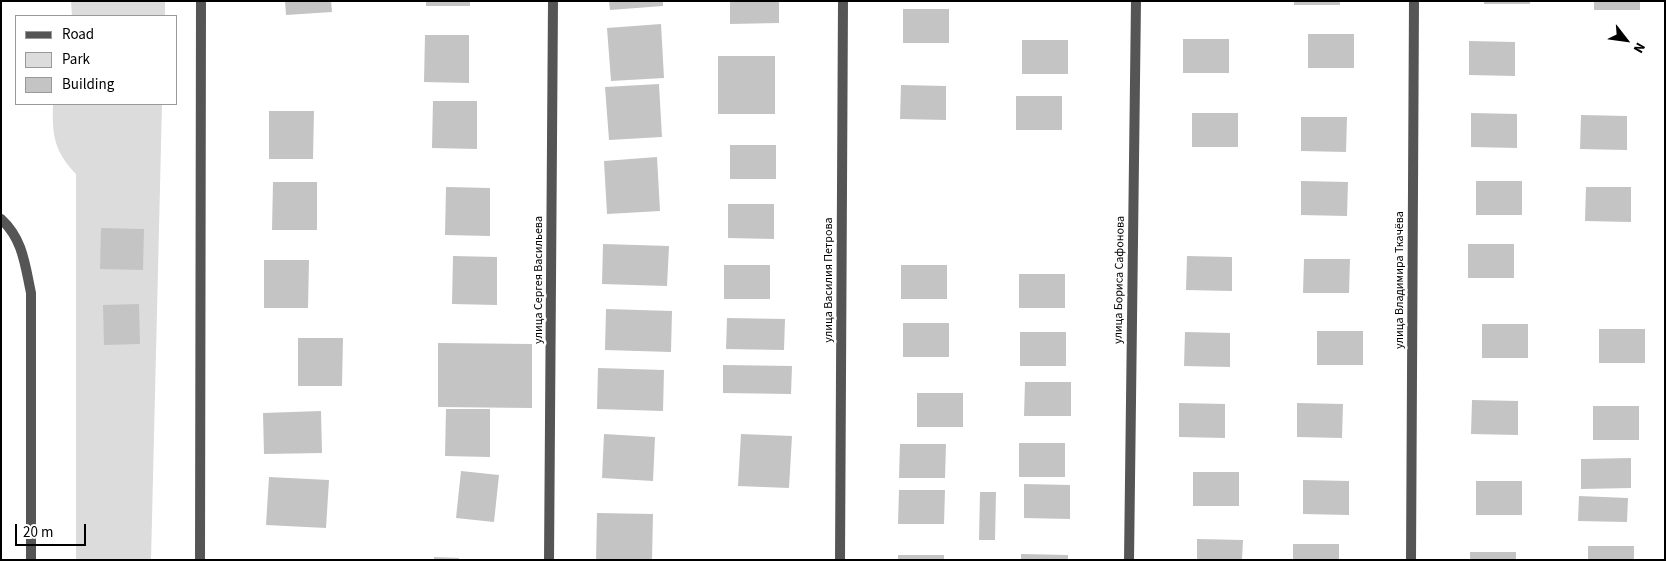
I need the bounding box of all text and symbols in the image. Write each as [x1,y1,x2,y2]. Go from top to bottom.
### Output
legend [15,15,178,105]
north arrow [1601,15,1651,65]
text: Road [62,24,94,45]
text: N [1628,38,1650,57]
text: Park [62,49,90,70]
text: Building [62,74,114,95]
street label: улица Владимира Ткачёва [1393,211,1407,349]
street label: улица Сергея Васильева [532,216,546,344]
street label: улица Бориса Сафонова [1112,216,1128,344]
street label: улица Василия Петрова [822,217,836,343]
scale bar [18,514,89,546]
text: 20 m [23,522,53,543]

